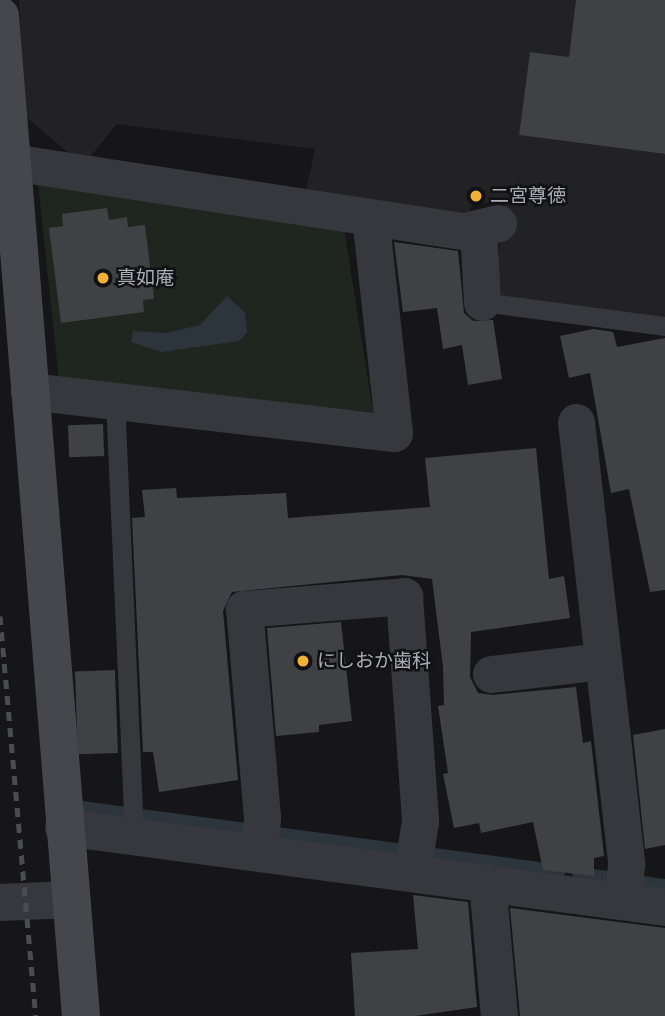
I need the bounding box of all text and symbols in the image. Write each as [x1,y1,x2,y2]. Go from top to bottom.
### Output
place label: 二宮尊徳 [490,185,566,207]
marker: 二宮尊徳 [468,188,484,204]
place label: 真如庵 [117,267,174,289]
marker: 真如庵 [95,270,111,286]
place label: にしおか歯科 [317,650,431,672]
marker: にしおか歯科 [295,653,311,669]

